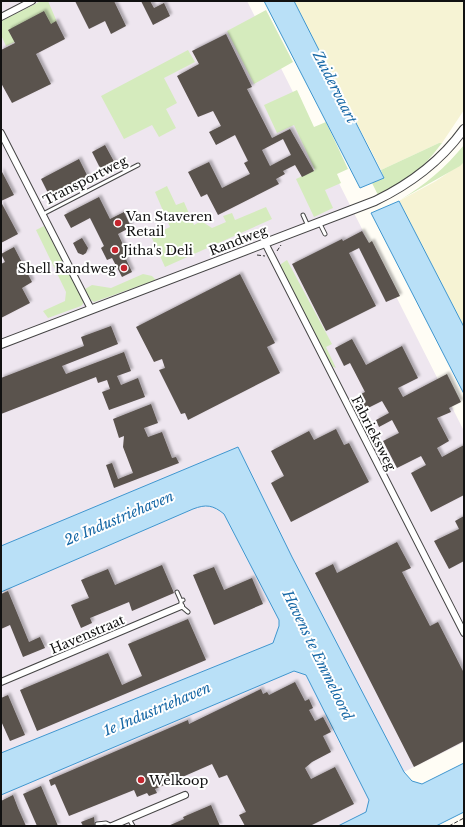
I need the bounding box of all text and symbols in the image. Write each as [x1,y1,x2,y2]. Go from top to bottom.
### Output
water label: Zuidervaart [309,47,361,127]
street label: Transportweg [40,152,130,209]
place label: Van Staveren Retail [125,208,213,240]
marker: Van Staveren Retail [113,218,123,228]
street label: Randweg [207,221,270,259]
place label: Jitha's Deli [121,242,194,259]
marker: Jitha's Deli [110,245,120,255]
place label: Shell Randweg [18,260,116,277]
marker: Shell Randweg [119,263,129,273]
street label: Fabrieksweg [347,393,400,474]
water label: 2e Industriehaven [62,487,177,549]
water label: Havens te Emmeloord [278,586,358,724]
street label: Havenstraat [47,611,127,658]
water label: 1e Industriehaven [100,678,214,740]
place label: Welkoop [148,772,209,789]
marker: Welkoop [136,775,146,785]

